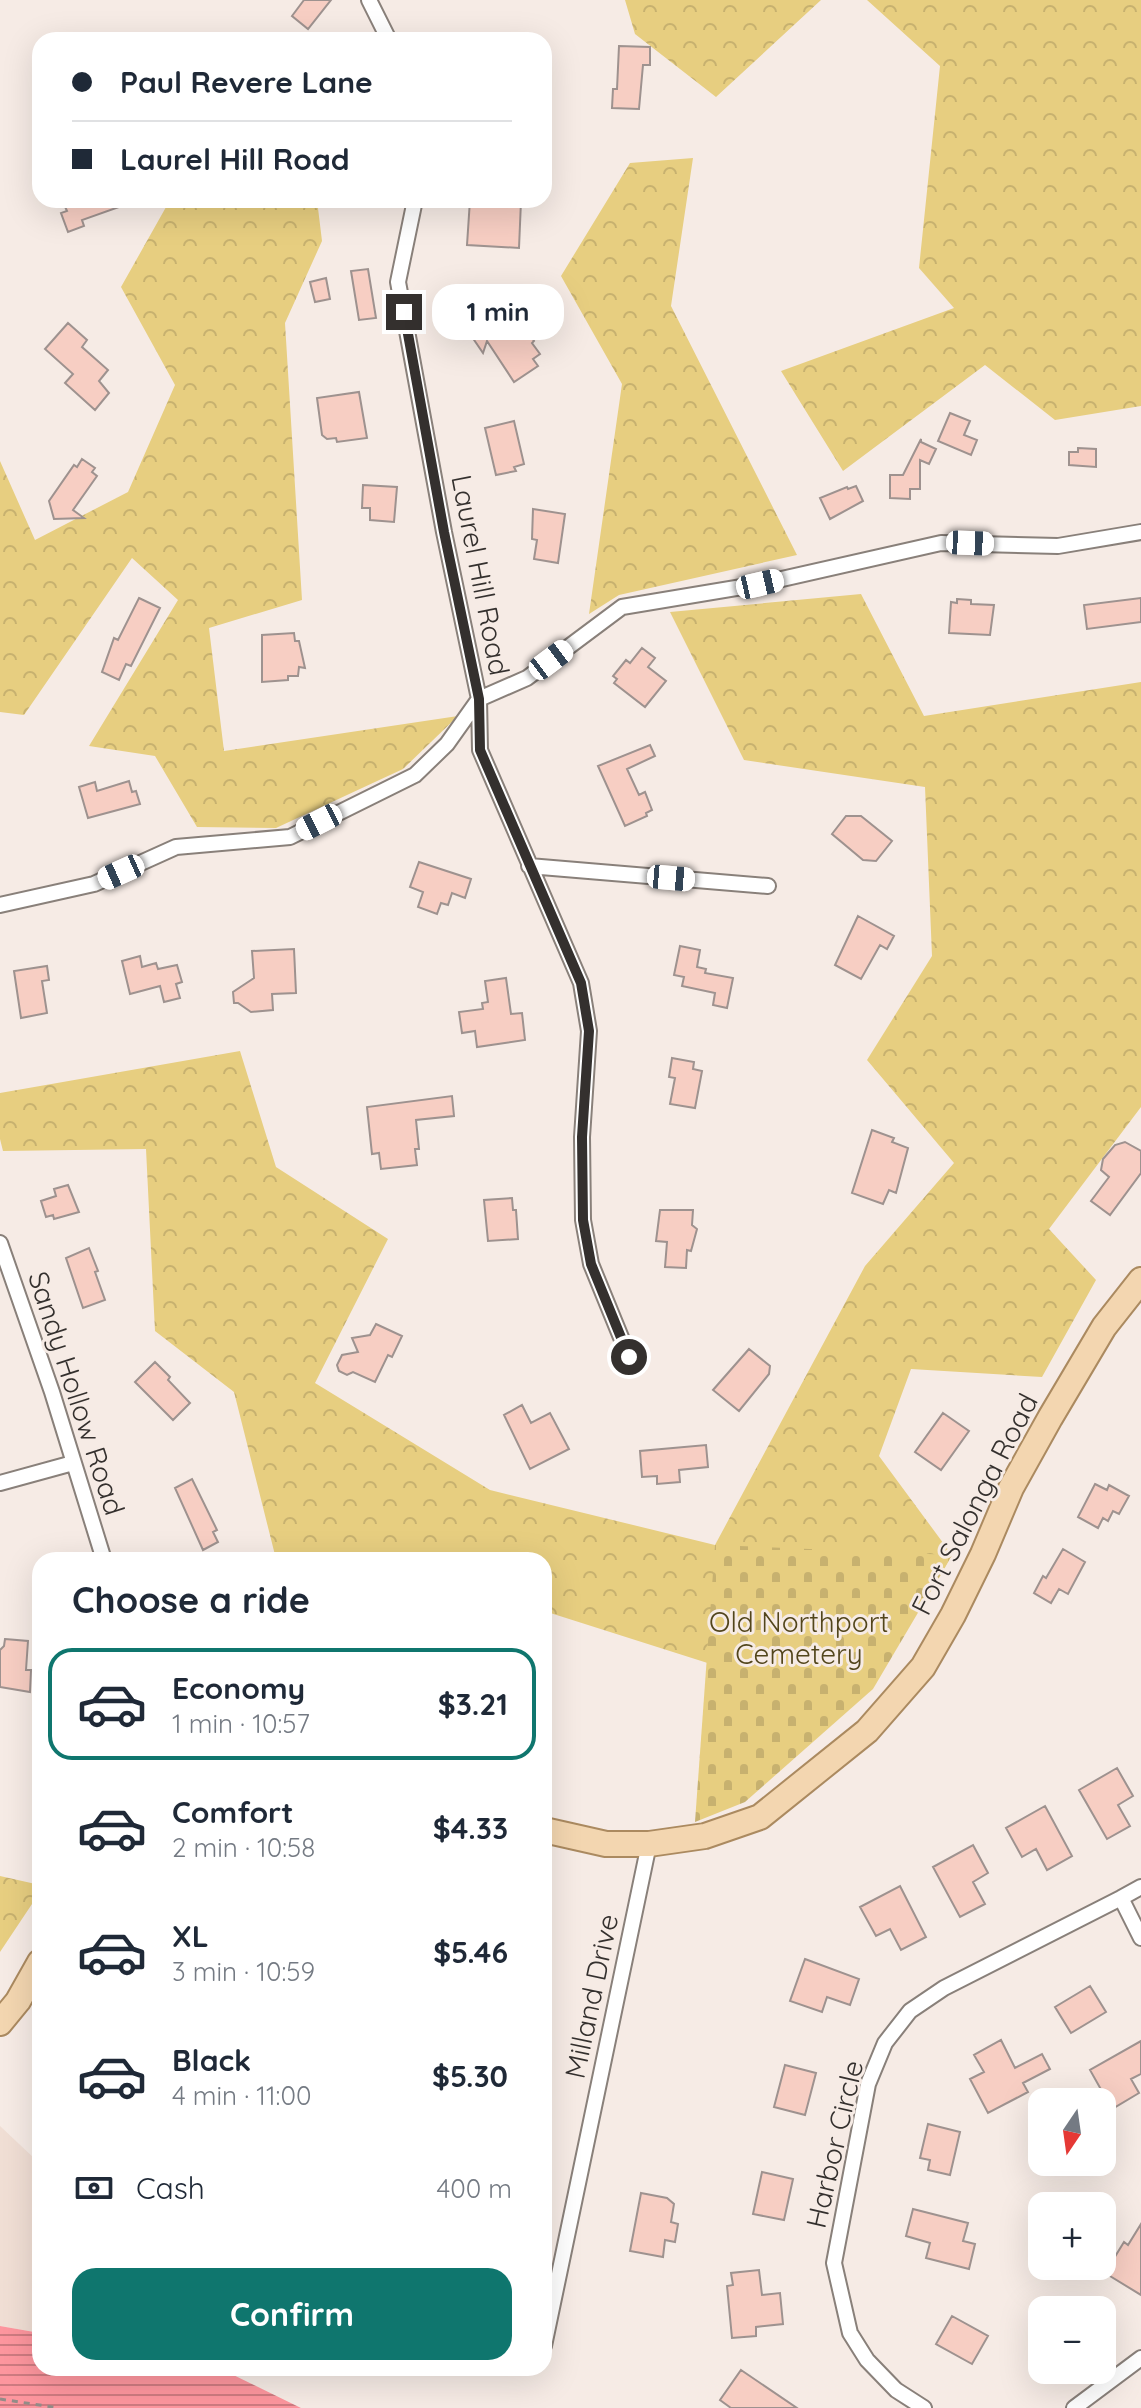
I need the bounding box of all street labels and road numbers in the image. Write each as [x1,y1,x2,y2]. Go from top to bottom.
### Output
street label: Laurel Hill Road [444,472,518,678]
street label: Sandy Hollow Road [21,1267,133,1519]
street label: Fort Salonga Road [903,1388,1045,1620]
street label: Milland Drive [557,1911,625,2081]
street label: Harbor Circle [798,2057,870,2231]

